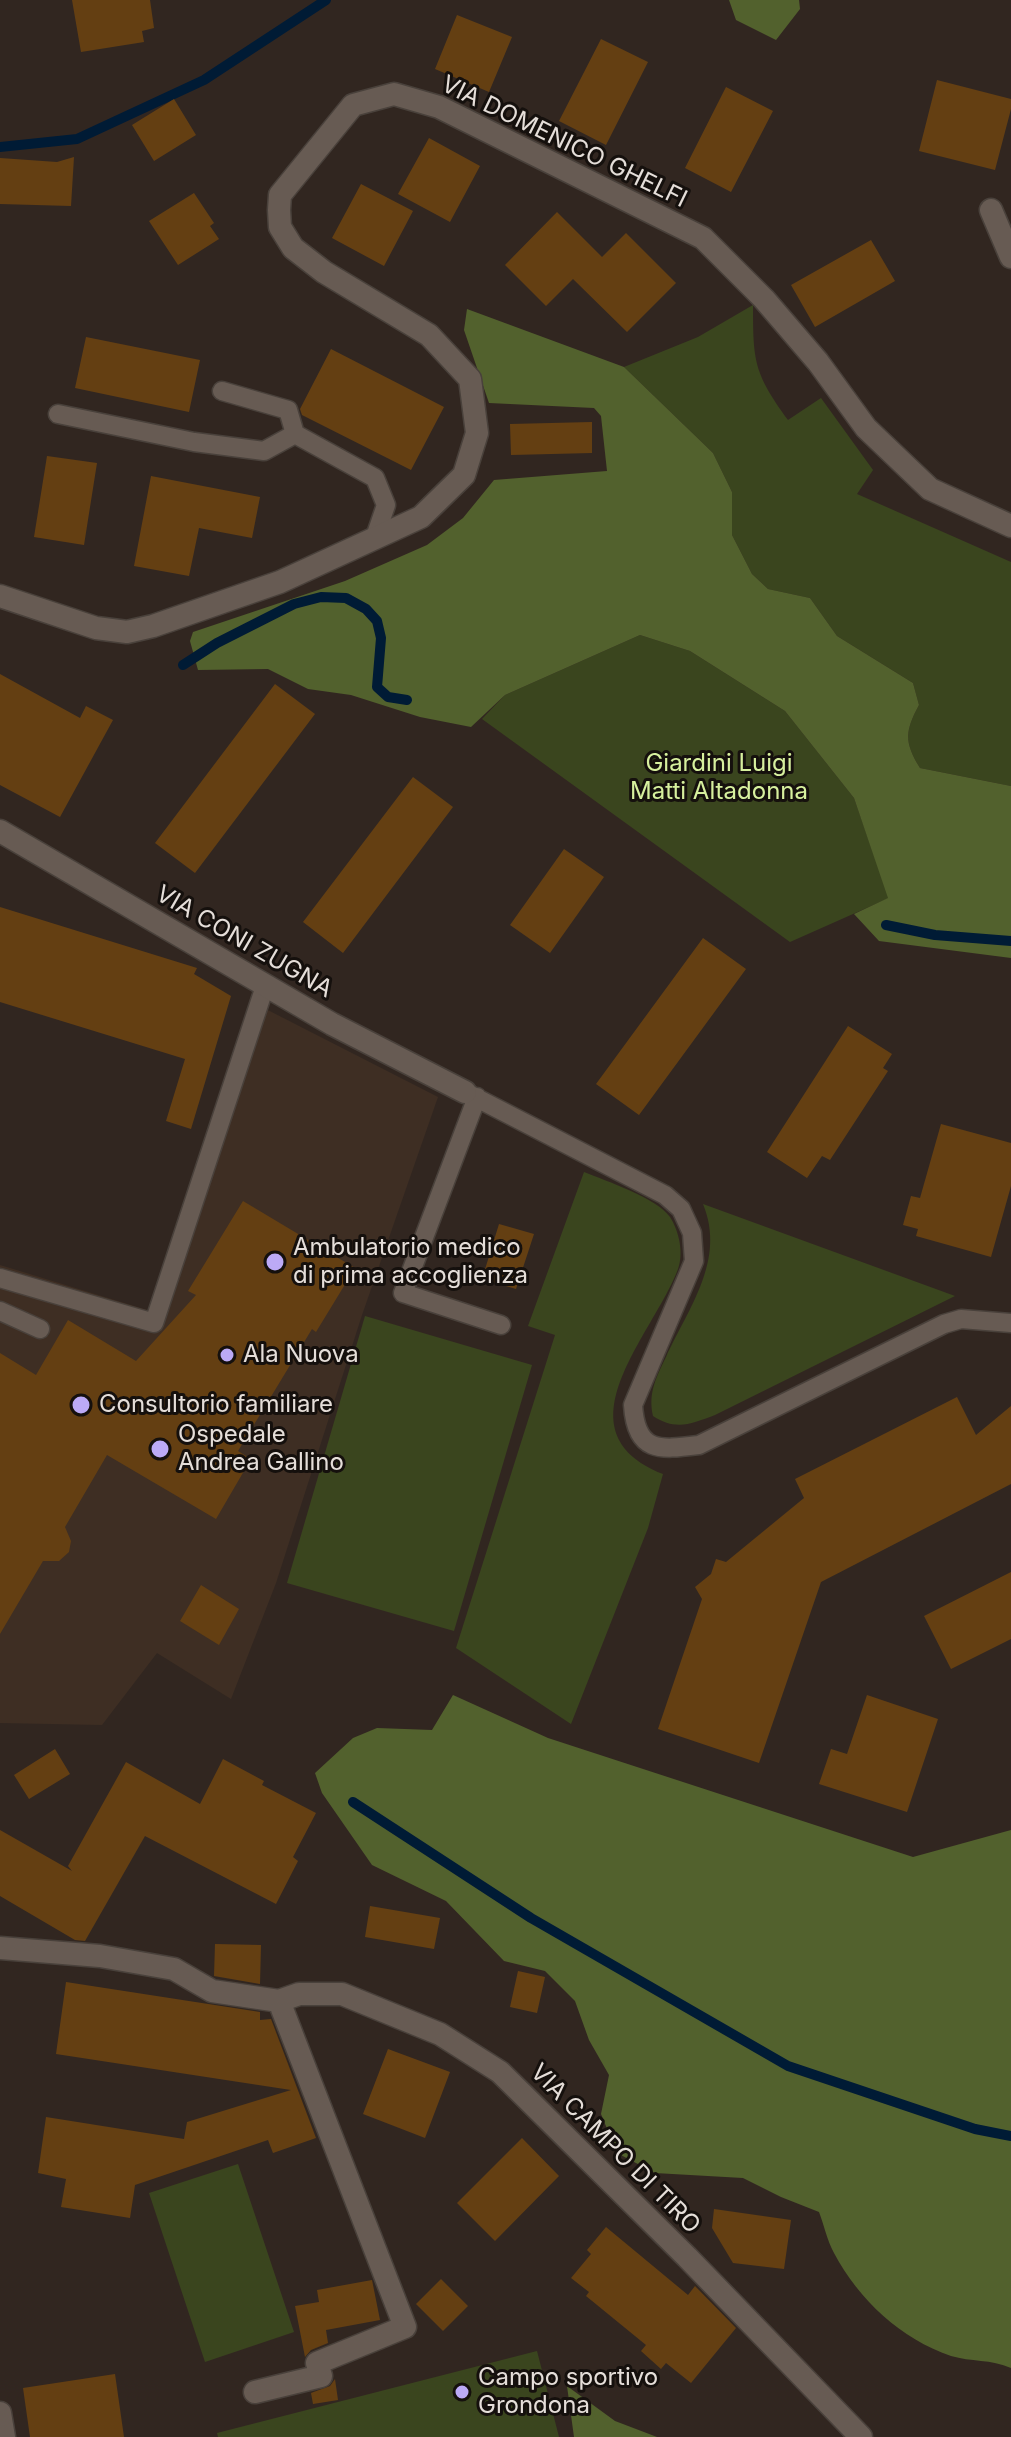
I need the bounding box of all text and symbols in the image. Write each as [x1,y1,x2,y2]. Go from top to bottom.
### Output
street label: VIA DOMENICO GHELFI [437,70,691,214]
park label: Giardini Luigi Matti Altadonna [630,750,808,806]
street label: VIA CONI ZUGNA [151,880,337,1004]
place label: Ambulatorio medico di prima accoglienza [293,1234,528,1290]
marker: Ambulatorio medico di prima accoglienza [264,1251,286,1273]
place label: Ala Nuova [243,1341,359,1369]
marker: Ala Nuova [218,1346,236,1364]
place label: Consultorio familiare [99,1391,333,1419]
marker: Consultorio familiare [70,1394,92,1416]
place label: Ospedale Andrea Gallino [178,1421,344,1477]
marker: Ospedale Andrea Gallino [149,1438,171,1460]
street label: VIA CAMPO DI TIRO [524,2058,706,2240]
place label: Campo sportivo Grondona [478,2364,658,2420]
marker: Campo sportivo Grondona [453,2383,471,2401]

